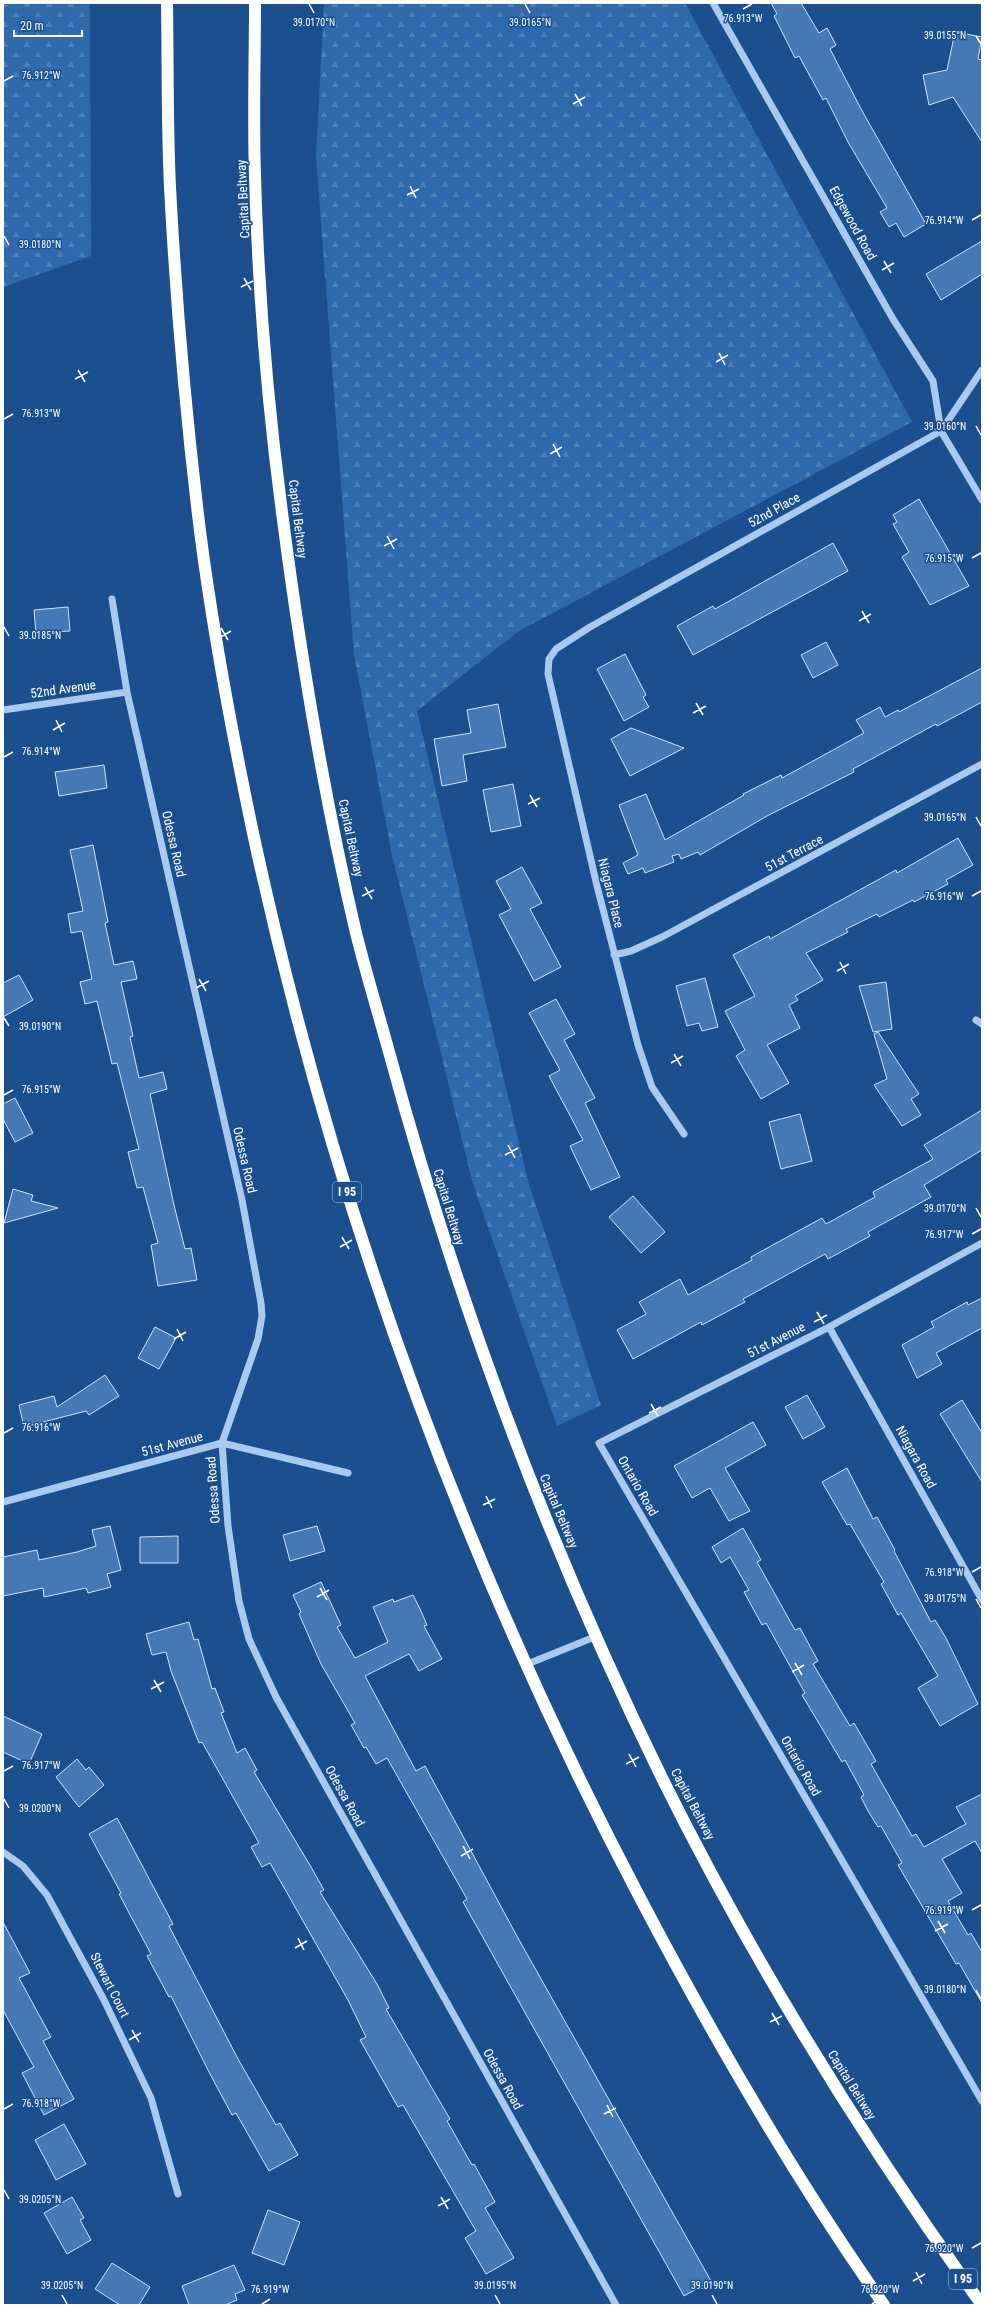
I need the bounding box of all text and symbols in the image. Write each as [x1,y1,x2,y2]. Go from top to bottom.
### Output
scale bar [14,12,82,38]
text: 76.913°W [724,13,763,24]
text: 39.0170°N [293,17,335,28]
text: 39.0165°N [509,17,551,28]
text: 20 m [20,19,44,33]
text: 39.0155°N [924,30,966,41]
text: 76.912°W [22,70,61,81]
street label: Capital Beltway [233,159,253,239]
street label: Edgewood Road [826,183,880,263]
text: 76.914°W [925,215,964,226]
text: 39.0180°N [19,239,61,250]
text: 76.913°W [22,408,61,419]
text: 39.0160°N [924,421,966,432]
street label: Capital Beltway [286,479,310,560]
street label: 52nd Place [745,490,803,530]
text: 76.915°W [925,553,964,564]
text: 39.0185°N [19,630,61,641]
street label: 52nd Avenue [29,677,97,701]
text: 76.914°W [22,746,61,757]
street label: Capital Beltway [335,798,367,879]
street label: Odessa Road [159,809,189,879]
text: 39.0165°N [924,812,966,823]
street label: 51st Terrace [762,831,826,875]
street label: Niagara Place [595,857,627,929]
text: 76.916°W [925,891,964,902]
text: 39.0190°N [19,1021,61,1032]
text: 76.915°W [22,1084,61,1095]
street label: Odessa Road [230,1125,260,1195]
street label: Capital Beltway [430,1167,468,1248]
road number: I 95 [333,1182,361,1202]
text: 39.0170°N [924,1203,966,1214]
text: 76.917°W [925,1229,964,1240]
street label: 51st Avenue [745,1319,807,1361]
text: 76.916°W [22,1422,61,1433]
street label: Niagara Road [893,1423,939,1491]
street label: 51st Avenue [140,1429,204,1459]
street label: Ontario Road [615,1453,661,1519]
street label: Odessa Road [203,1456,223,1524]
street label: Capital Beltway [537,1472,582,1551]
text: 76.918°W [925,1567,964,1578]
text: 39.0175°N [924,1593,966,1604]
street label: Ontario Road [778,1733,824,1799]
text: 76.917°W [22,1760,61,1771]
street label: Odessa Road [322,1763,368,1829]
street label: Capital Beltway [668,1766,718,1843]
text: 39.0200°N [19,1803,61,1814]
text: 76.919°W [925,1905,964,1916]
street label: Stewart Court [87,1950,133,2020]
text: 39.0180°N [924,1984,966,1995]
street label: Odessa Road [480,2046,526,2112]
street label: Capital Beltway [825,2048,880,2123]
text: 76.918°W [22,2098,61,2109]
text: 39.0205°N [19,2194,61,2205]
text: 76.920°W [925,2243,964,2254]
road number: I 95 [949,2269,977,2289]
text: 39.0205°N [41,2280,83,2291]
text: 39.0195°N [474,2280,516,2291]
text: 39.0190°N [691,2280,733,2291]
text: 76.919°W [251,2284,290,2295]
text: 76.920°W [861,2284,900,2295]

